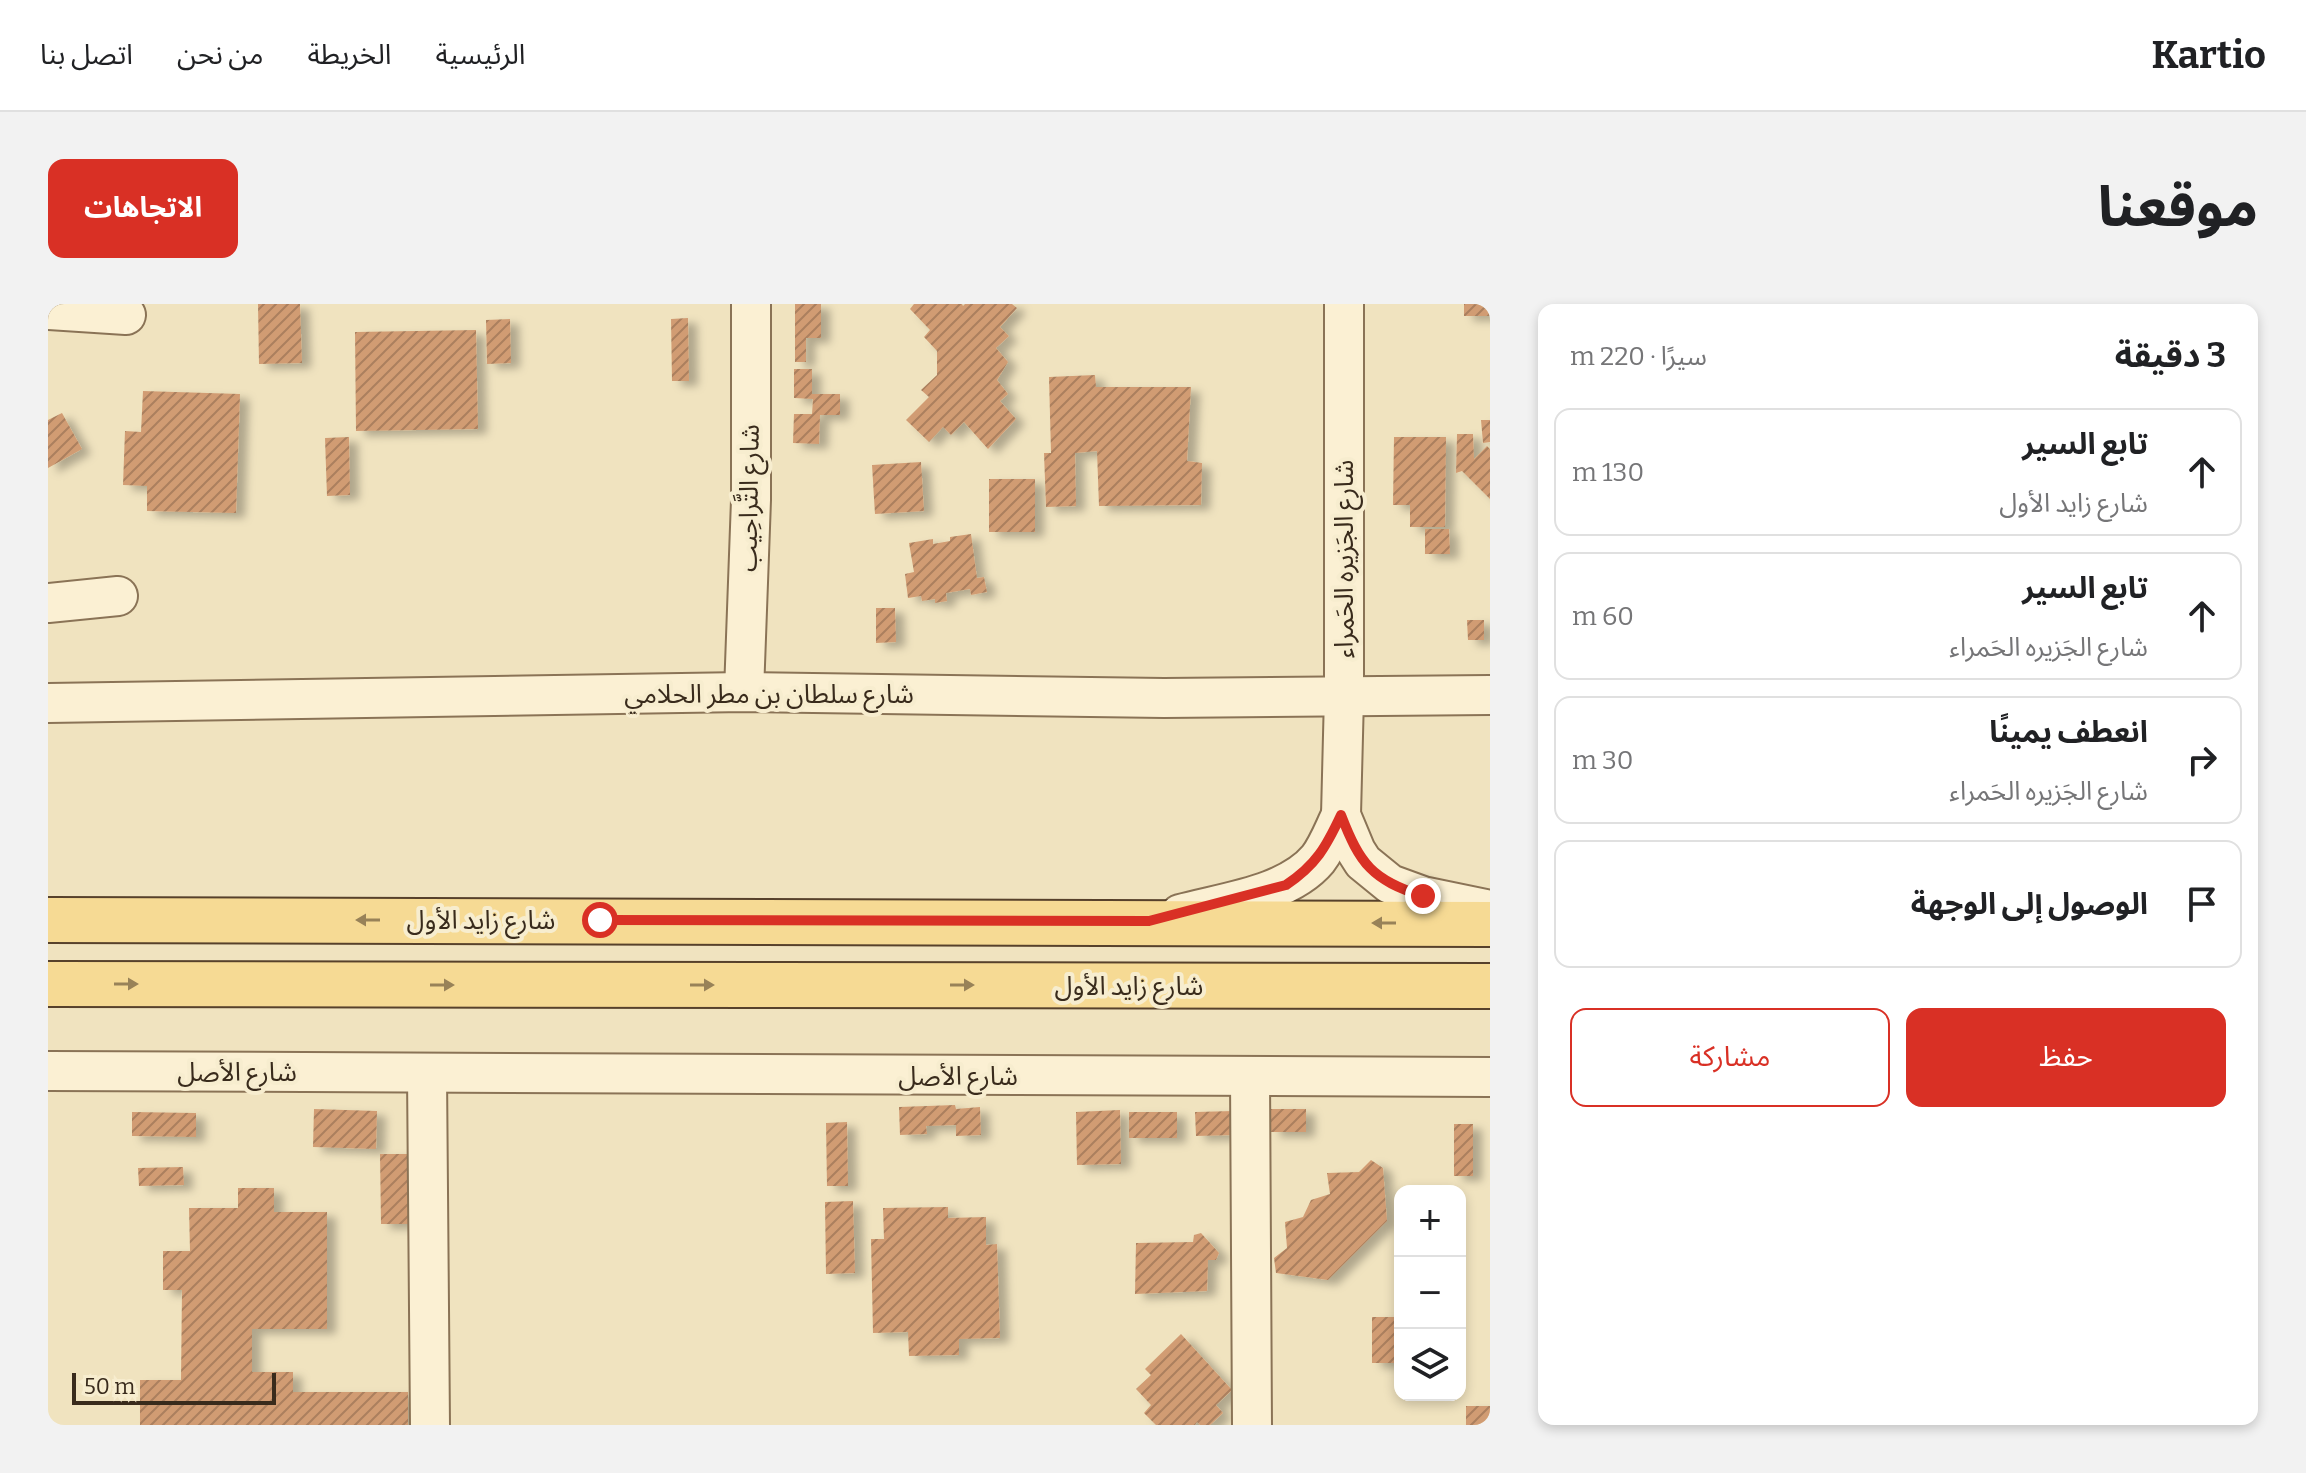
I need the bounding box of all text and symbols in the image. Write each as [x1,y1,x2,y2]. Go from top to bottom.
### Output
text: Kartio [2152,32,2266,78]
text: اتصل بنا [40,38,133,71]
text: من نحن [177,38,264,71]
text: الخريطة [308,38,391,71]
text: الرئيسية [435,38,525,71]
button: الاتجاهات [48,159,238,258]
text: موقعنا [2098,174,2258,241]
text: 3 دقيقة [2115,335,2226,376]
text: سيرًا · 220 m [1570,341,1707,372]
street label: شارع التَّراحِيب [731,424,769,572]
text: تابع السير [2022,426,2148,462]
icon: ahead [2180,450,2224,494]
text: 130 m [1572,457,1644,488]
street label: شارع الجَزيره الحَمراء [1329,460,1363,658]
text: شارع زايد الأول [1999,488,2148,519]
text: تابع السير [2022,570,2148,606]
icon: ahead [2180,594,2224,638]
text: 60 m [1572,601,1634,632]
text: شارع الجَزيره الحَمراء [1949,632,2148,663]
street label: شارع سلطان بن مطر الحلامي [624,679,914,714]
text: انعطف يمينًا [1989,714,2148,750]
icon: right [2180,738,2224,782]
text: 30 m [1572,745,1634,776]
text: شارع الجَزيره الحَمراء [1949,776,2148,807]
route end [1405,878,1441,914]
icon: arrive [2180,882,2224,926]
text: الوصول إلى الوجهة [1911,886,2148,922]
route start [582,902,618,938]
street label: شارع زايد الأول [407,905,555,939]
one-way arrow [355,914,380,926]
one-way arrow [1371,917,1396,929]
street label: شارع زايد الأول [1055,971,1203,1005]
one-way arrow [114,978,139,990]
one-way arrow [430,979,455,991]
one-way arrow [690,979,715,991]
one-way arrow [950,979,975,991]
button: مشاركة [1570,1008,1890,1107]
button: حفظ [1906,1008,2226,1107]
street label: شارع الأصل [177,1057,297,1091]
street label: شارع الأصل [898,1061,1018,1095]
map controls [1394,1185,1466,1401]
button: + [1394,1185,1466,1257]
button: − [1394,1257,1466,1329]
button: layers [1394,1329,1466,1401]
scale bar [72,1369,276,1405]
text: 50 m [84,1373,135,1400]

